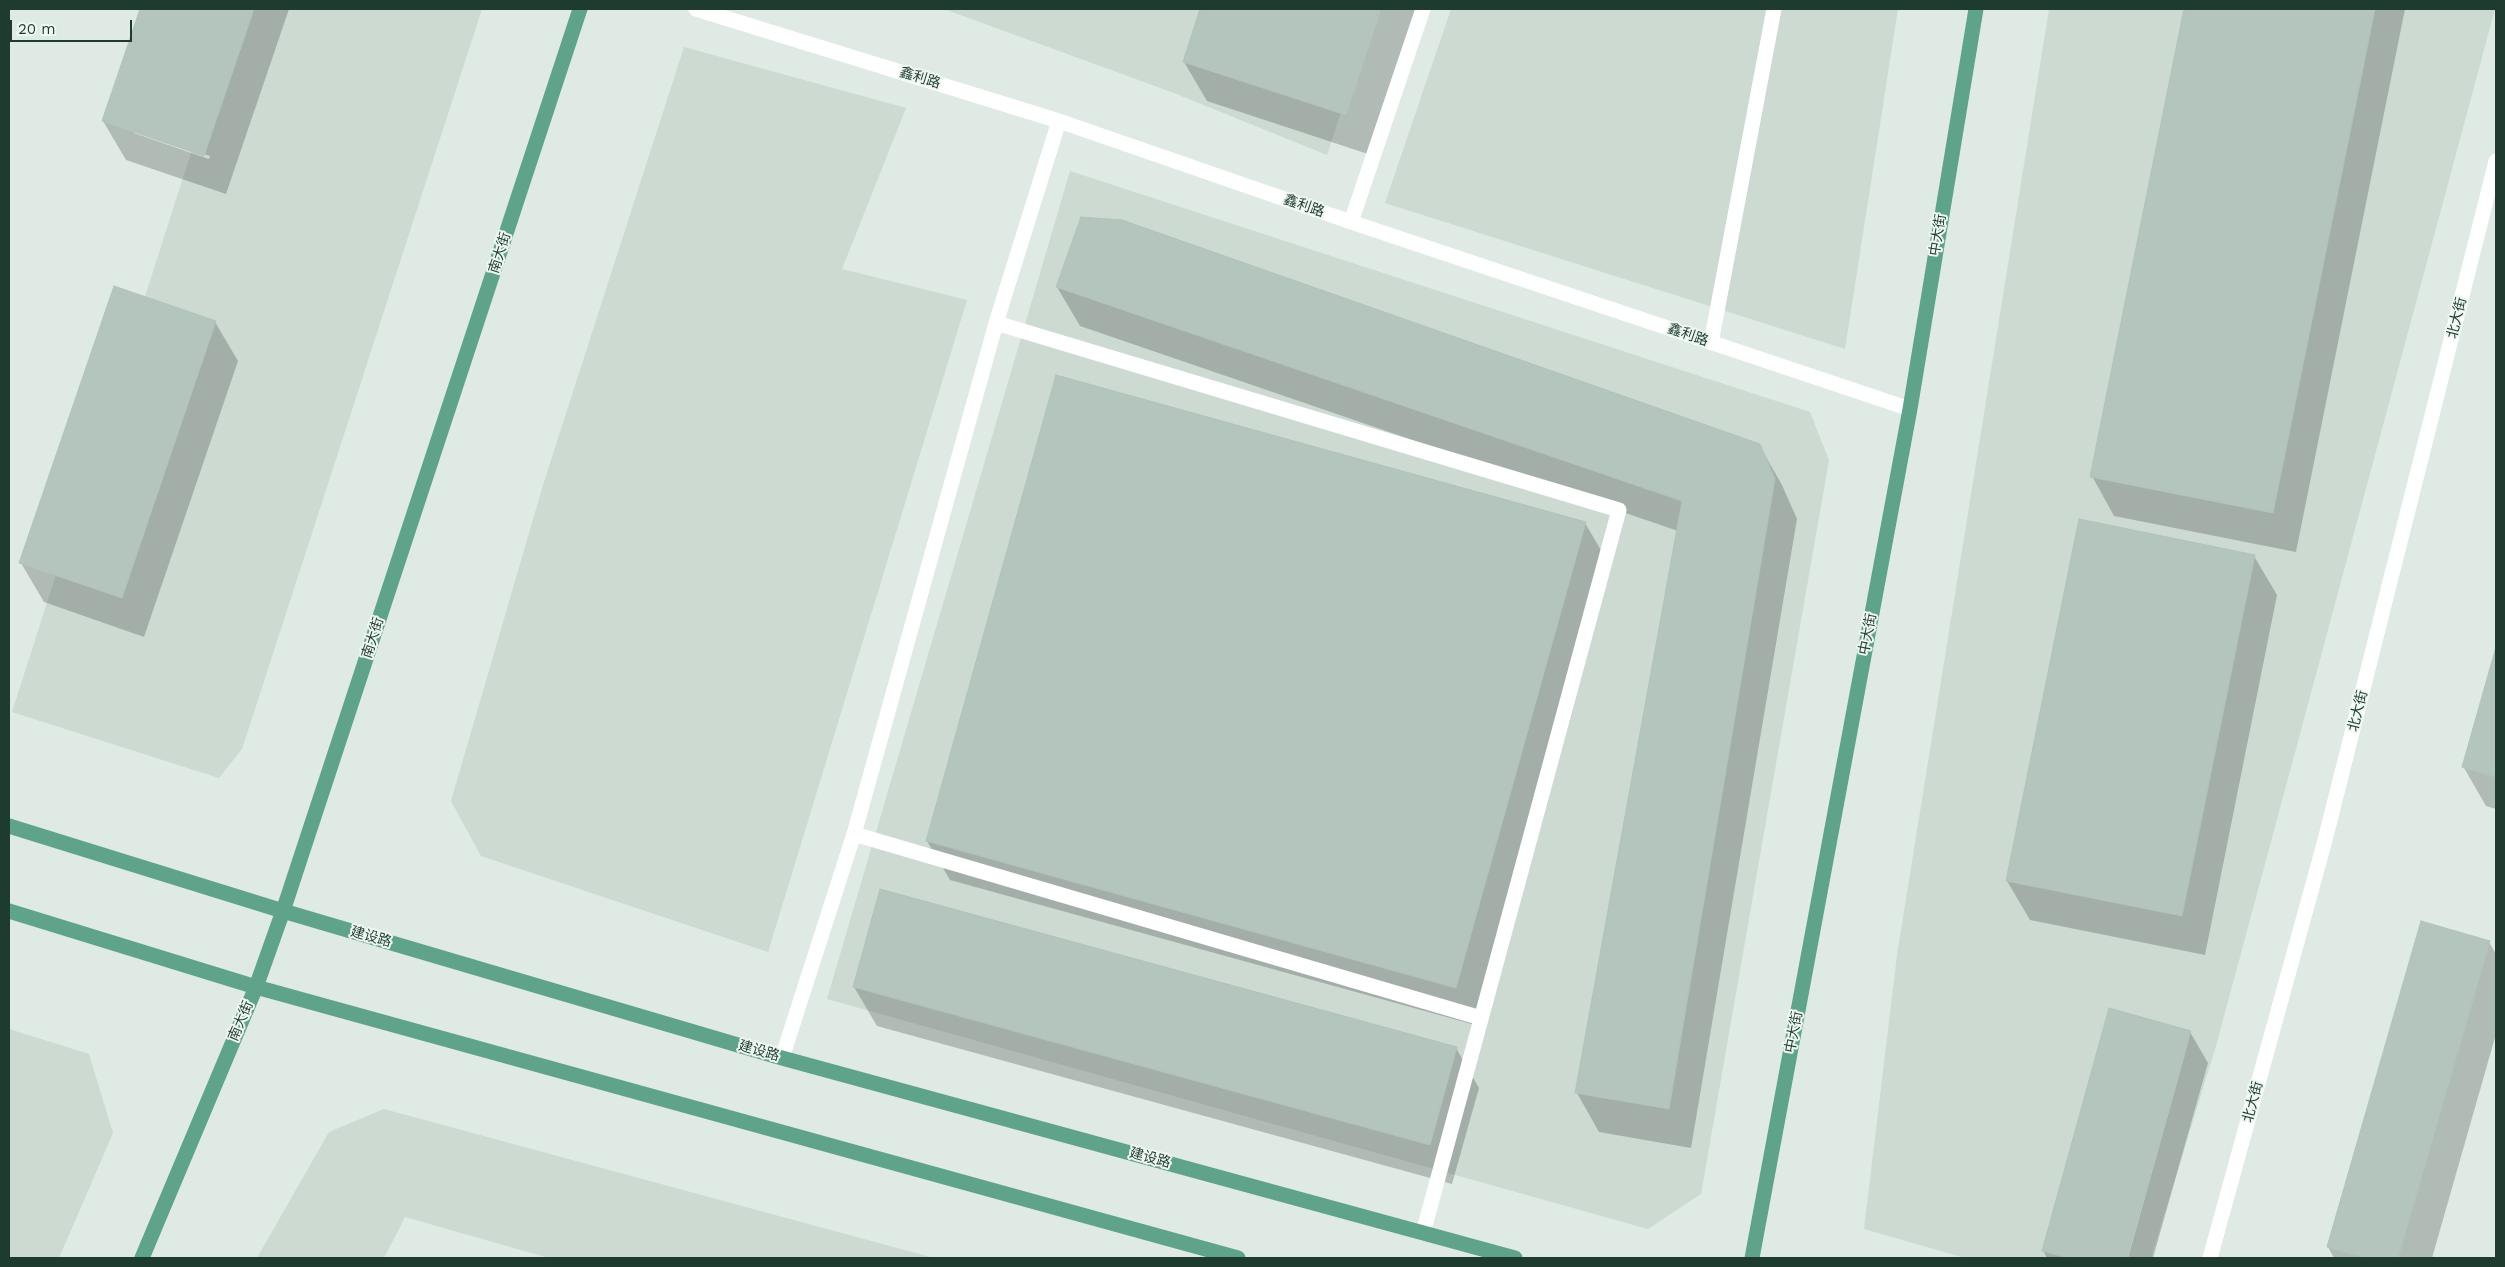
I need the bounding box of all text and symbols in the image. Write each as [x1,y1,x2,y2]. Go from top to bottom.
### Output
scale bar [12,10,135,42]
text: 20 m [18,20,56,38]
street label: 鑫利路 [897,64,943,92]
street label: 鑫利路 [1281,191,1327,221]
street label: 中大街 [1926,213,1950,257]
street label: 南大街 [486,230,514,276]
street label: 北大街 [2444,296,2470,340]
street label: 鑫利路 [1665,320,1711,350]
street label: 中大街 [1856,612,1880,656]
street label: 南大街 [359,615,387,661]
street label: 北大街 [2345,689,2371,733]
street label: 建设路 [348,923,394,951]
street label: 南大街 [225,998,257,1044]
street label: 中大街 [1782,1010,1806,1054]
street label: 建设路 [736,1037,782,1065]
street label: 北大街 [2239,1080,2267,1124]
street label: 建设路 [1128,1144,1172,1172]

